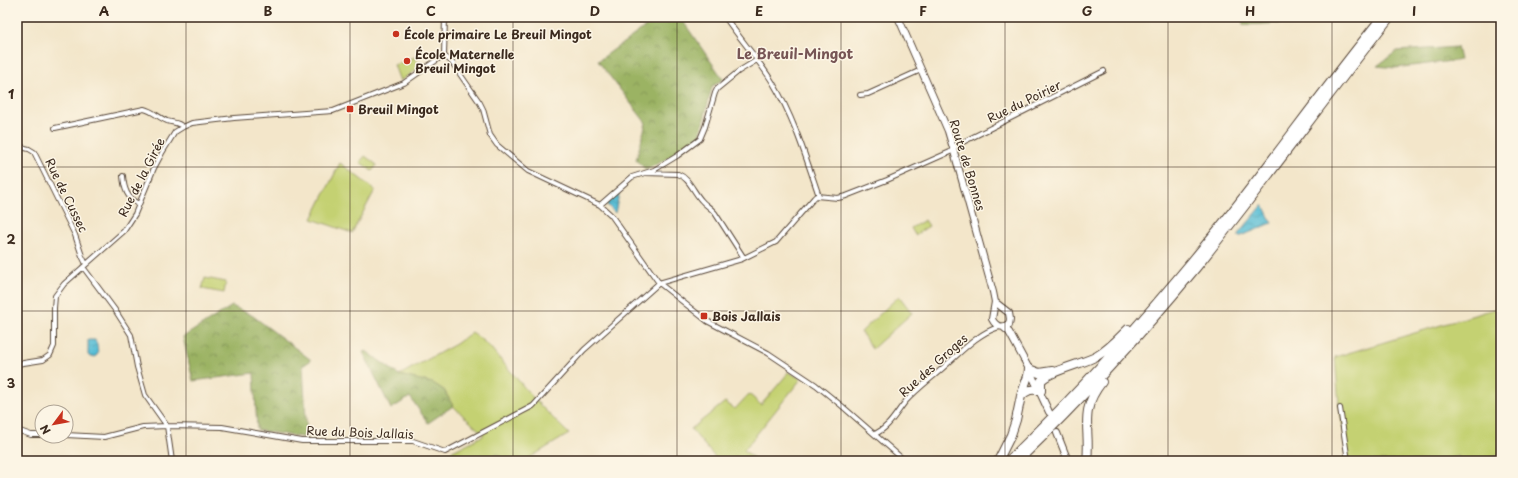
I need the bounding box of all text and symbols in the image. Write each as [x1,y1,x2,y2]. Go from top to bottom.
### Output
text: A [99,1,109,20]
text: B [264,1,273,20]
text: C [426,1,436,20]
text: D [590,1,600,20]
text: E [755,1,763,20]
text: F [919,1,927,20]
text: G [1082,1,1092,20]
text: H [1245,1,1255,20]
text: I [1412,1,1416,20]
place label: École primaire Le Breuil Mingot [404,25,592,43]
marker: École primaire Le Breuil Mingot [391,29,401,39]
district label: Le Breuil-Mingot [737,43,854,64]
place label: École Maternelle Breuil Mingot [415,45,515,77]
marker: École Maternelle Breuil Mingot [402,56,412,66]
street label: Rue du Poirier [984,75,1064,127]
text: 1 [8,84,14,103]
place label: Breuil Mingot [358,100,439,118]
marker: Breuil Mingot [345,104,355,114]
street label: Route de Bonnes [946,117,991,213]
street label: Rue de la Girée [113,134,169,220]
street label: Rue de Cussec [41,155,93,235]
text: 2 [6,229,16,248]
place label: Bois Jallais [712,307,781,325]
marker: Bois Jallais [699,311,709,321]
street label: Rue des Groges [895,329,972,401]
text: 3 [7,373,16,392]
north arrow [34,404,74,444]
text: N [35,421,55,438]
street label: Rue du Bois Jallais [306,421,414,443]

